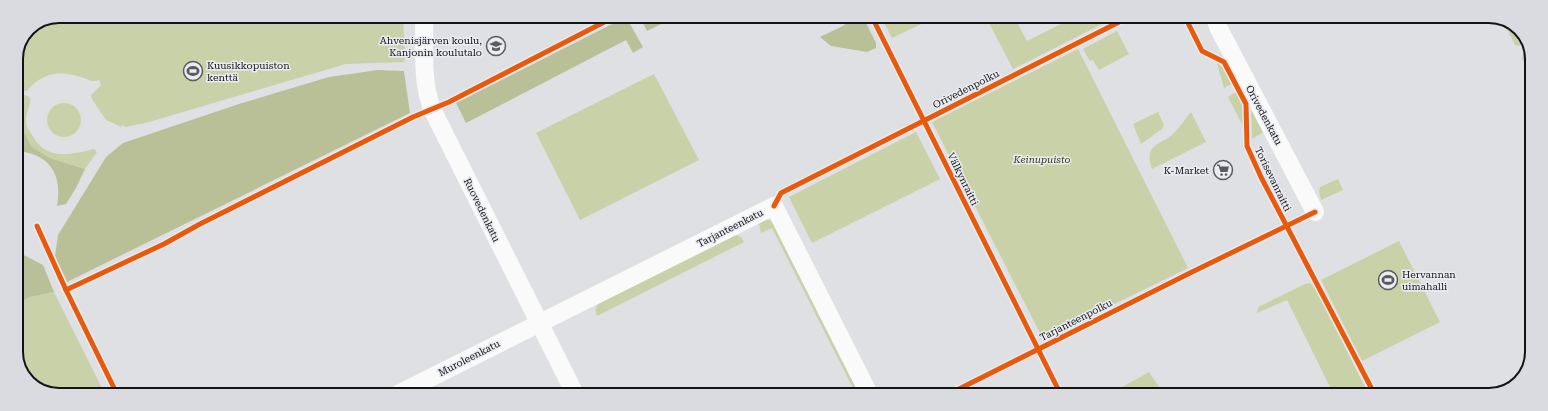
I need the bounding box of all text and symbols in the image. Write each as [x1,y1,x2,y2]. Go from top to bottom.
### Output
place label: Ahvenisjärven koulu, Kanjonin koulutalo [380,35,482,58]
school or university icon: Ahvenisjärven koulu, Kanjonin koulutalo [485,35,507,57]
sports icon: Kuusikkopuiston kenttä [182,60,204,82]
place label: Kuusikkopuiston kenttä [207,60,290,83]
street label: Orivedenpolku [931,67,1002,110]
street label: Orivedenkatu [1244,83,1285,147]
street label: Torisevanraitti [1253,145,1293,213]
street label: Välkynraitti [946,151,980,207]
park label: Keinupuisto [1013,154,1071,165]
supermarket icon: K-Market [1212,159,1234,181]
place label: K-Market [1164,165,1209,176]
street label: Ruovedenkatu [462,176,503,244]
street label: Tarjanteenkatu [695,206,766,249]
sports icon: Hervannan uimahalli [1377,269,1399,291]
place label: Hervannan uimahalli [1402,269,1456,292]
street label: Tarjanteenpolku [1038,297,1115,343]
street label: Muroleenkatu [436,337,502,378]

